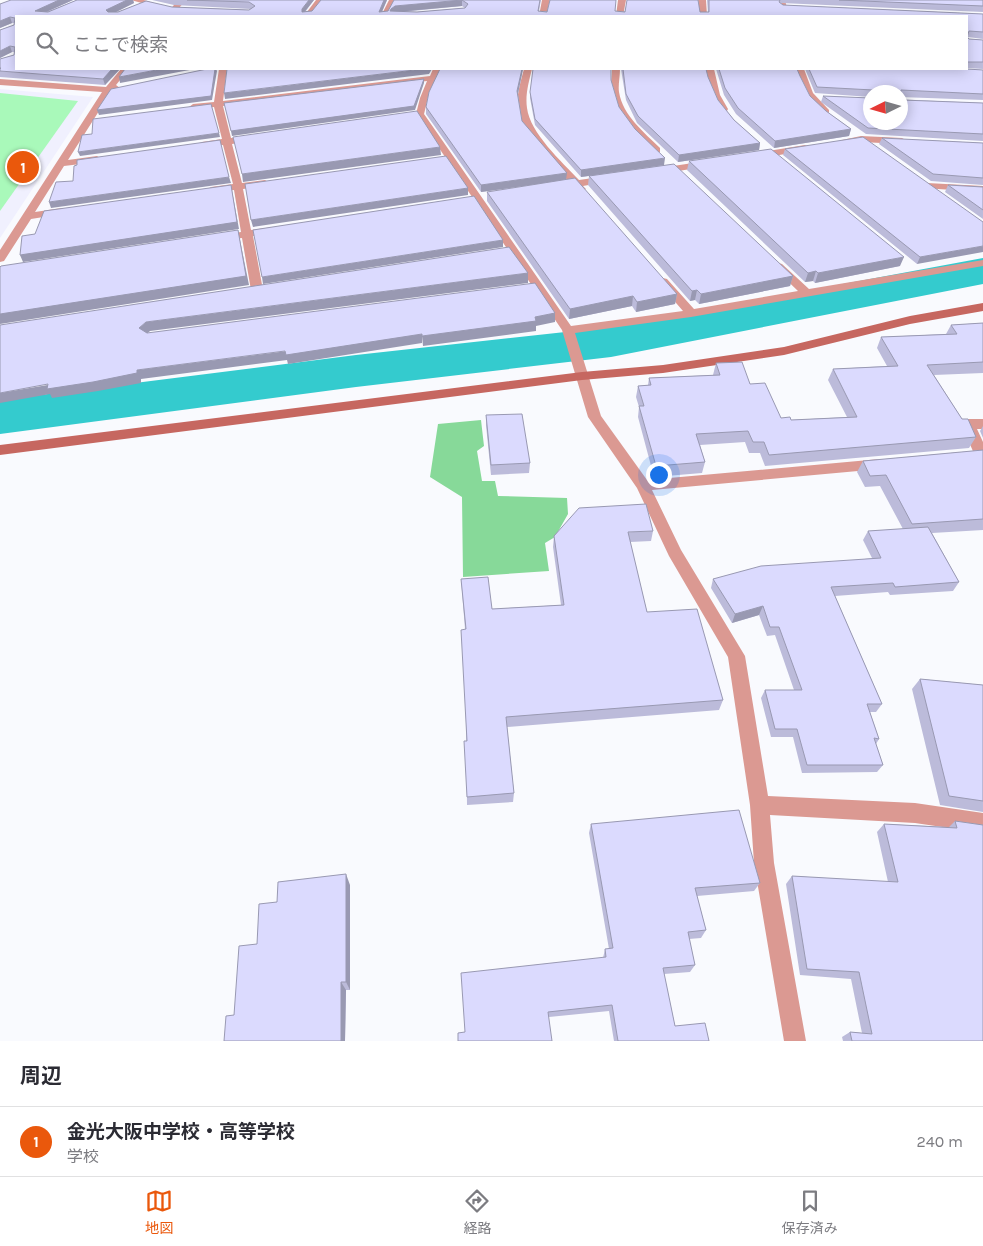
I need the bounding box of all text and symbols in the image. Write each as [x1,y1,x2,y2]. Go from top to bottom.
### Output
search box [15,15,968,70]
icon: search [33,29,61,57]
text: ここで検索 [73,34,168,56]
north arrow [863,85,908,130]
pin: 1 [7,148,39,186]
your location [646,462,672,488]
text: 周辺 [20,1064,62,1088]
text: 金光大阪中学校・高等学校 [67,1121,295,1143]
text: 1 [33,1132,39,1151]
text: 240 m [917,1132,963,1151]
text: 学校 [67,1147,99,1166]
tab: 地図 [145,1187,173,1237]
tab: 経路 [463,1187,491,1237]
tab: 保存済み [782,1187,838,1237]

